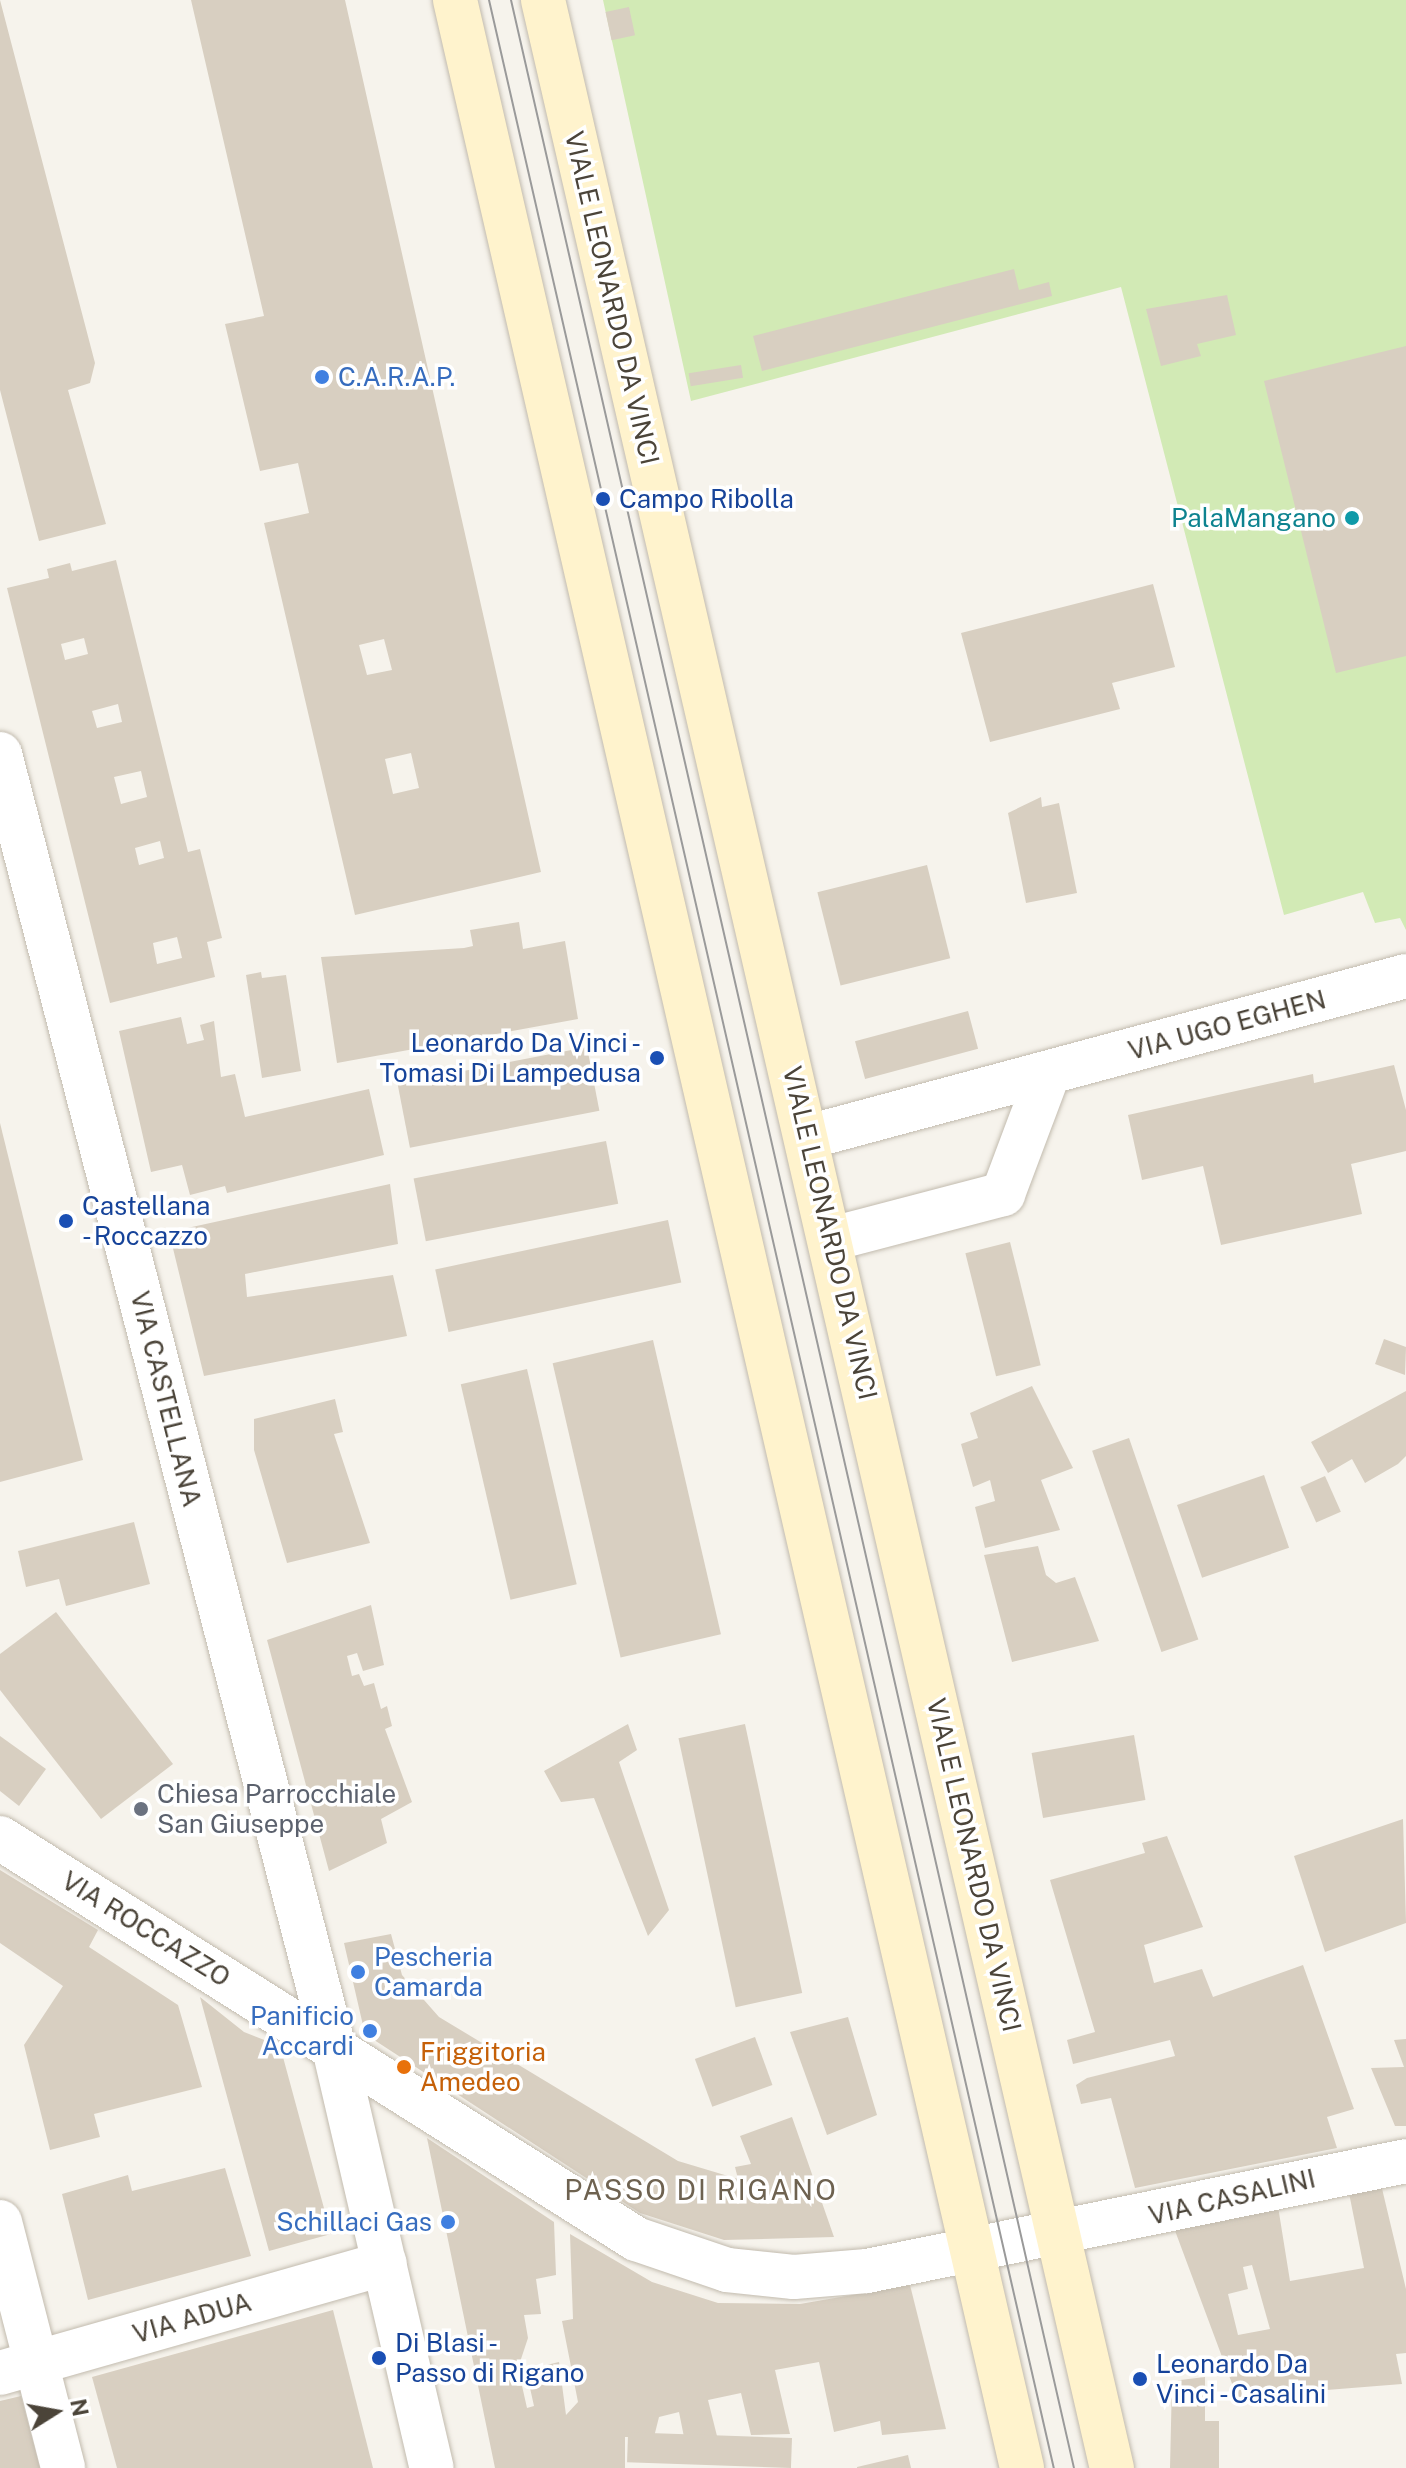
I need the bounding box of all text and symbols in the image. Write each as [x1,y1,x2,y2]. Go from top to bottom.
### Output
street label: VIALE LEONARDO DA VINCI [558,128,666,468]
place label: C.A.R.A.P. [338,361,455,393]
marker: C.A.R.A.P. [313,368,331,386]
place label: Campo Ribolla [619,483,794,515]
marker: Campo Ribolla [594,490,612,508]
place label: PalaMangano [1171,502,1336,534]
marker: PalaMangano [1343,509,1361,527]
street label: VIA UGO EGHEN [1125,984,1329,1066]
place label: Leonardo Da Vinci - Tomasi Di Lampedusa [379,1027,641,1088]
marker: Leonardo Da Vinci - Tomasi Di Lampedusa [648,1049,666,1067]
street label: VIALE LEONARDO DA VINCI [776,1063,884,1403]
place label: Castellana - Roccazzo [82,1190,212,1252]
marker: Castellana - Roccazzo [57,1212,75,1230]
street label: VIA CASTELLANA [124,1288,208,1510]
street label: VIALE LEONARDO DA VINCI [920,1695,1028,2035]
place label: Chiesa Parrocchiale San Giuseppe [157,1778,396,1840]
marker: Chiesa Parrocchiale San Giuseppe [132,1800,150,1818]
street label: VIA ROCCAZZO [56,1865,236,1993]
place label: Pescheria Camarda [374,1941,493,2002]
marker: Pescheria Camarda [349,1963,367,1981]
place label: Panificio Accardi [250,2000,354,2062]
marker: Panificio Accardi [361,2022,379,2040]
place label: Friggitoria Amedeo [420,2036,546,2098]
marker: Friggitoria Amedeo [395,2058,413,2076]
street label: VIA CASALINI [1146,2163,1318,2231]
district label: PASSO DI RIGANO [564,2173,838,2207]
place label: Schillaci Gas [276,2206,432,2238]
marker: Schillaci Gas [439,2213,457,2231]
street label: VIA ADUA [129,2286,255,2350]
place label: Di Blasi - Passo di Rigano [395,2327,585,2388]
place label: Leonardo Da Vinci - Casalini [1156,2348,1333,2410]
marker: Di Blasi - Passo di Rigano [370,2349,388,2367]
marker: Leonardo Da Vinci - Casalini [1131,2370,1149,2388]
north arrow [16,2372,96,2452]
text: N [65,2396,94,2418]

